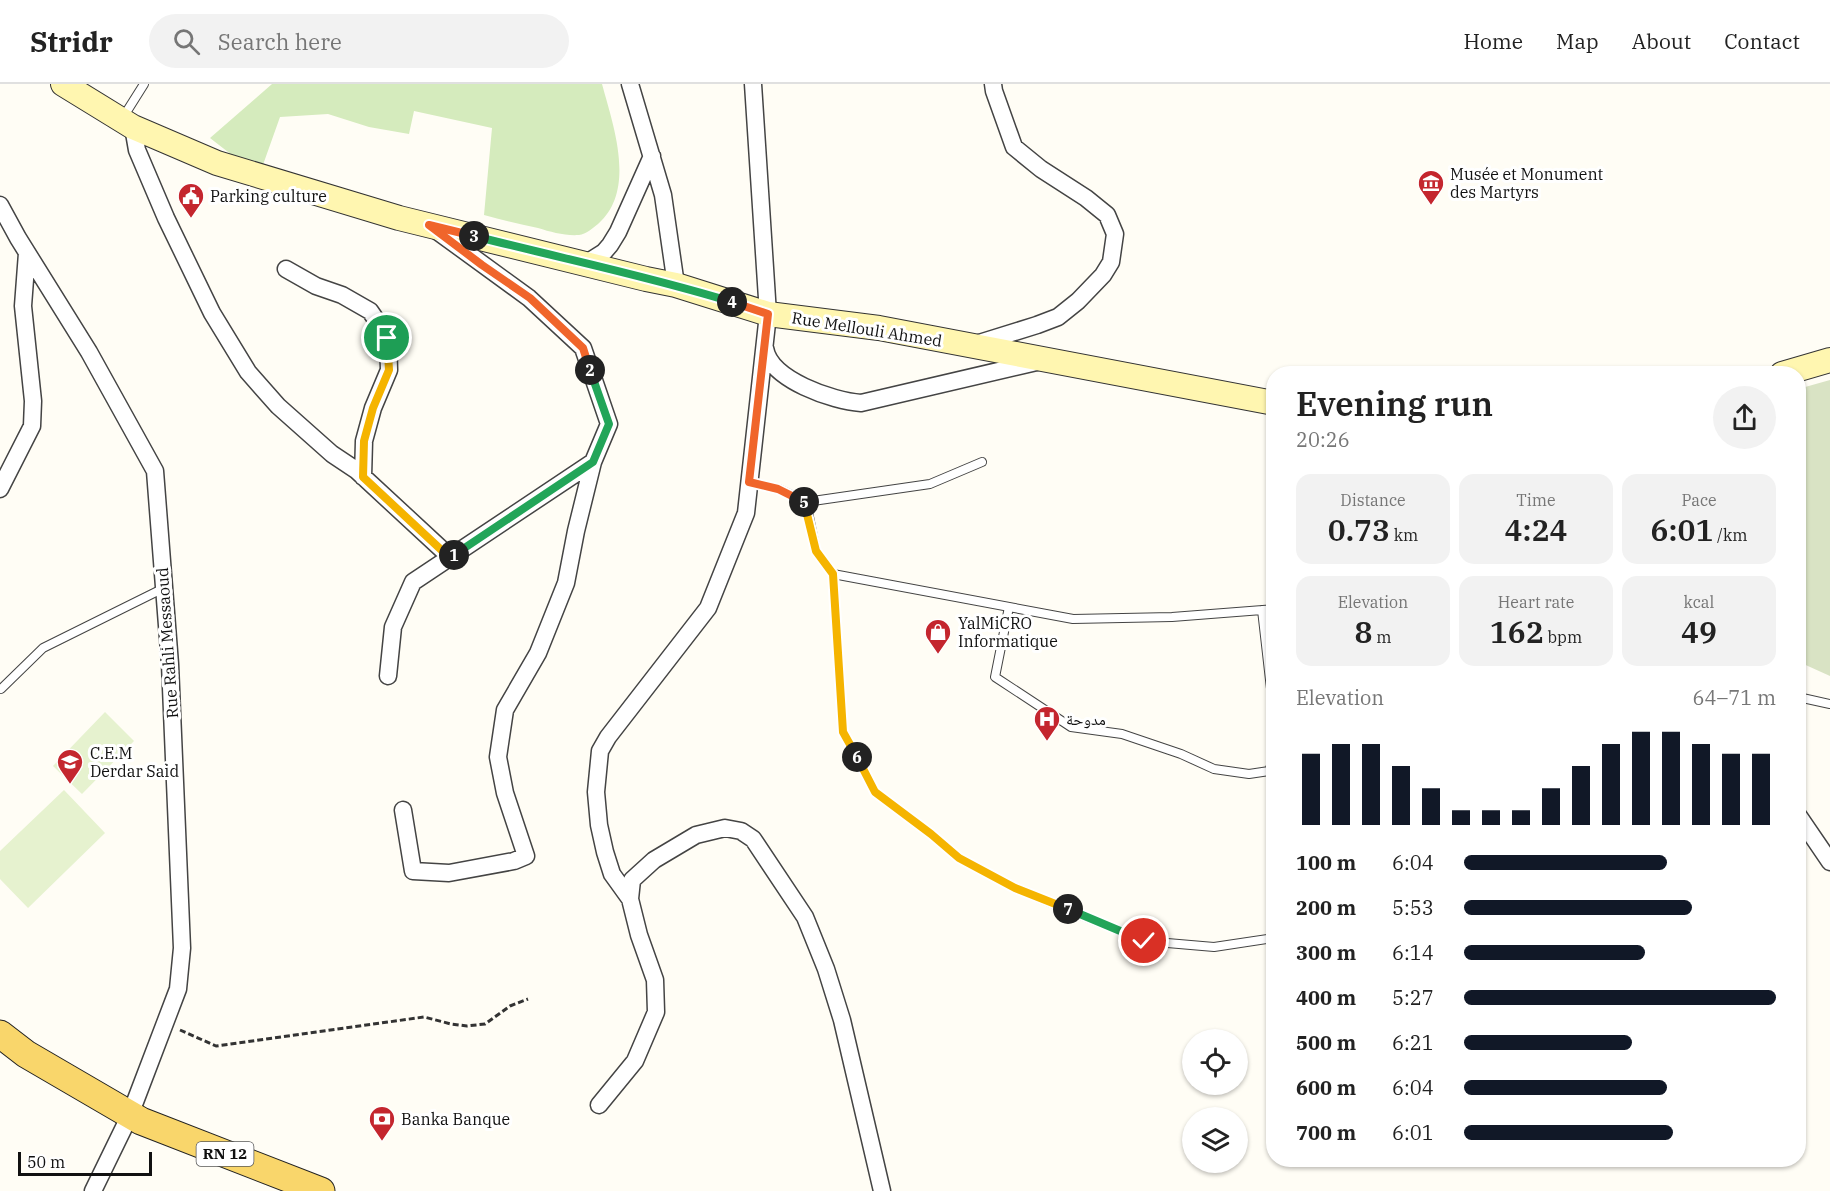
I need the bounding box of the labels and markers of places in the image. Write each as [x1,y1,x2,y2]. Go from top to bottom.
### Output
place label: Musée et Monument des Martyrs [1450,164,1604,202]
museum icon: Musée et Monument des Martyrs [1416,168,1446,206]
public building icon: Parking culture [176,181,206,219]
place label: Parking culture [210,186,327,206]
pin: 3 [459,221,489,251]
pin: 4 [717,287,747,317]
pin [361,312,412,363]
pin: 2 [575,355,605,385]
pin: 5 [789,487,819,517]
pin: 1 [439,540,469,570]
place label: YalMiCRO Informatique [958,613,1058,651]
shop icon: YalMiCRO Informatique [923,617,953,655]
hospital icon: مدوحة [1032,704,1062,742]
place label: مدوحة [1066,709,1106,729]
pin: 6 [842,742,872,772]
place label: C.E.M Derdar Said [90,743,179,781]
school or university icon: C.E.M Derdar Said [55,747,85,785]
pin: 7 [1053,894,1083,924]
pin [1118,915,1169,966]
bank icon: Banka Banque [367,1104,397,1142]
place label: Banka Banque [401,1109,510,1129]

